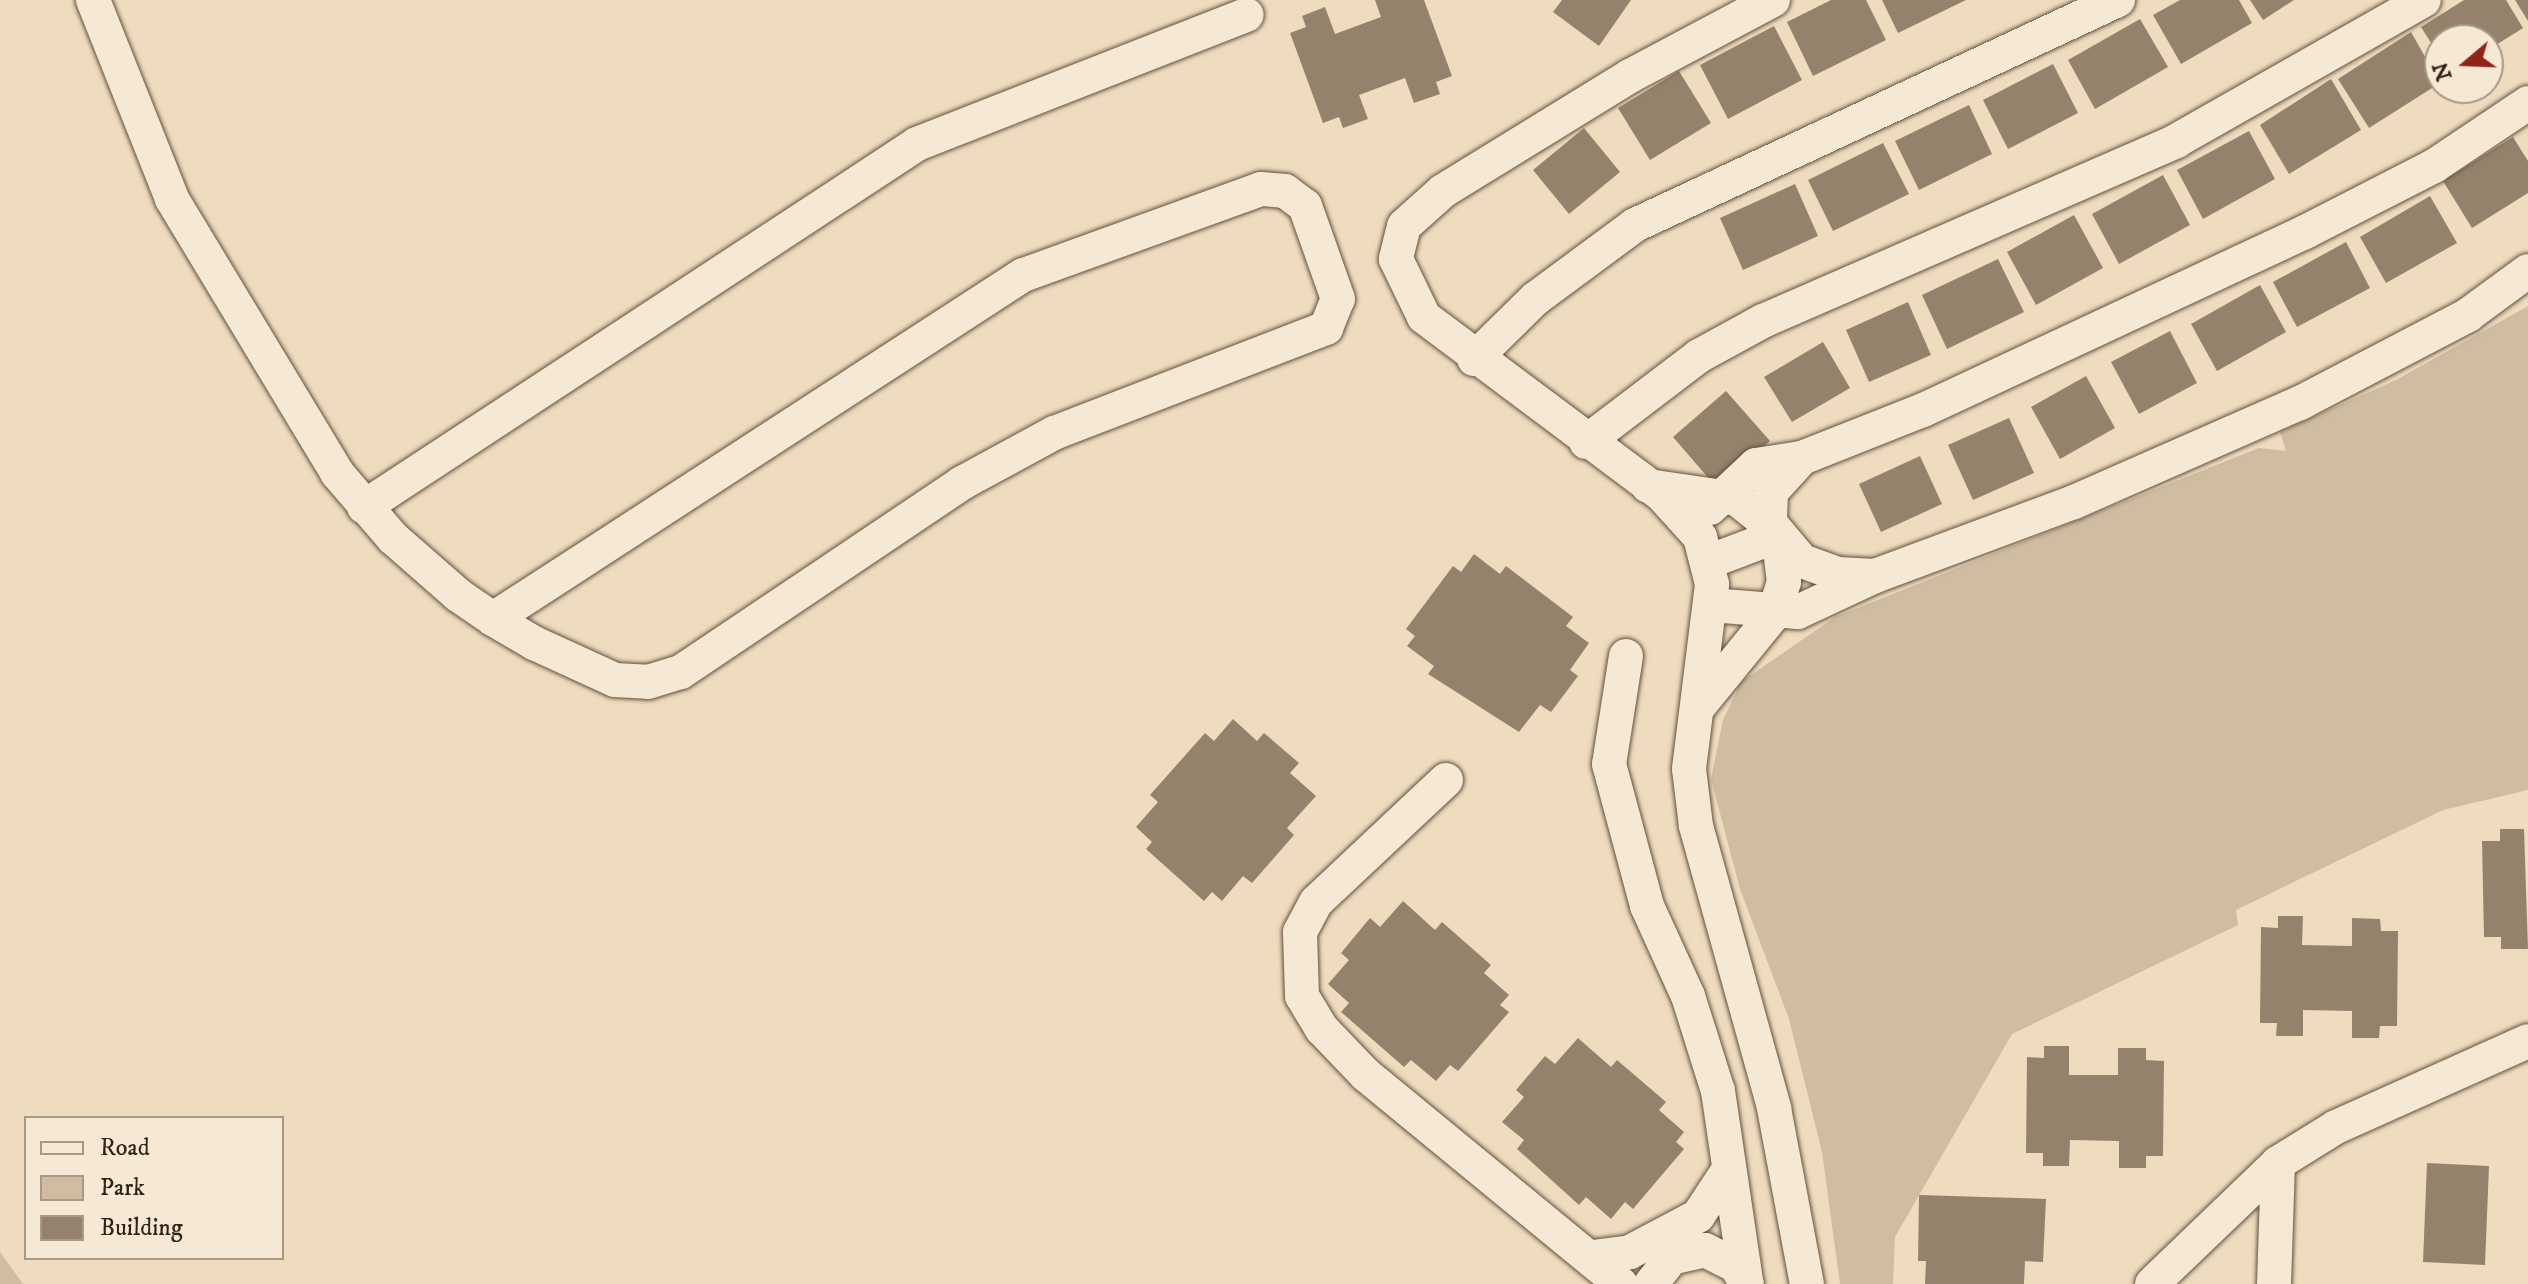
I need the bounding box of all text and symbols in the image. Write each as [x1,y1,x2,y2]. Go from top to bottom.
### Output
north arrow [2424,24,2504,104]
text: N [2427,58,2458,84]
legend [24,1116,284,1260]
text: Road [100,1133,150,1163]
text: Park [100,1173,145,1203]
text: Building [100,1213,183,1243]

